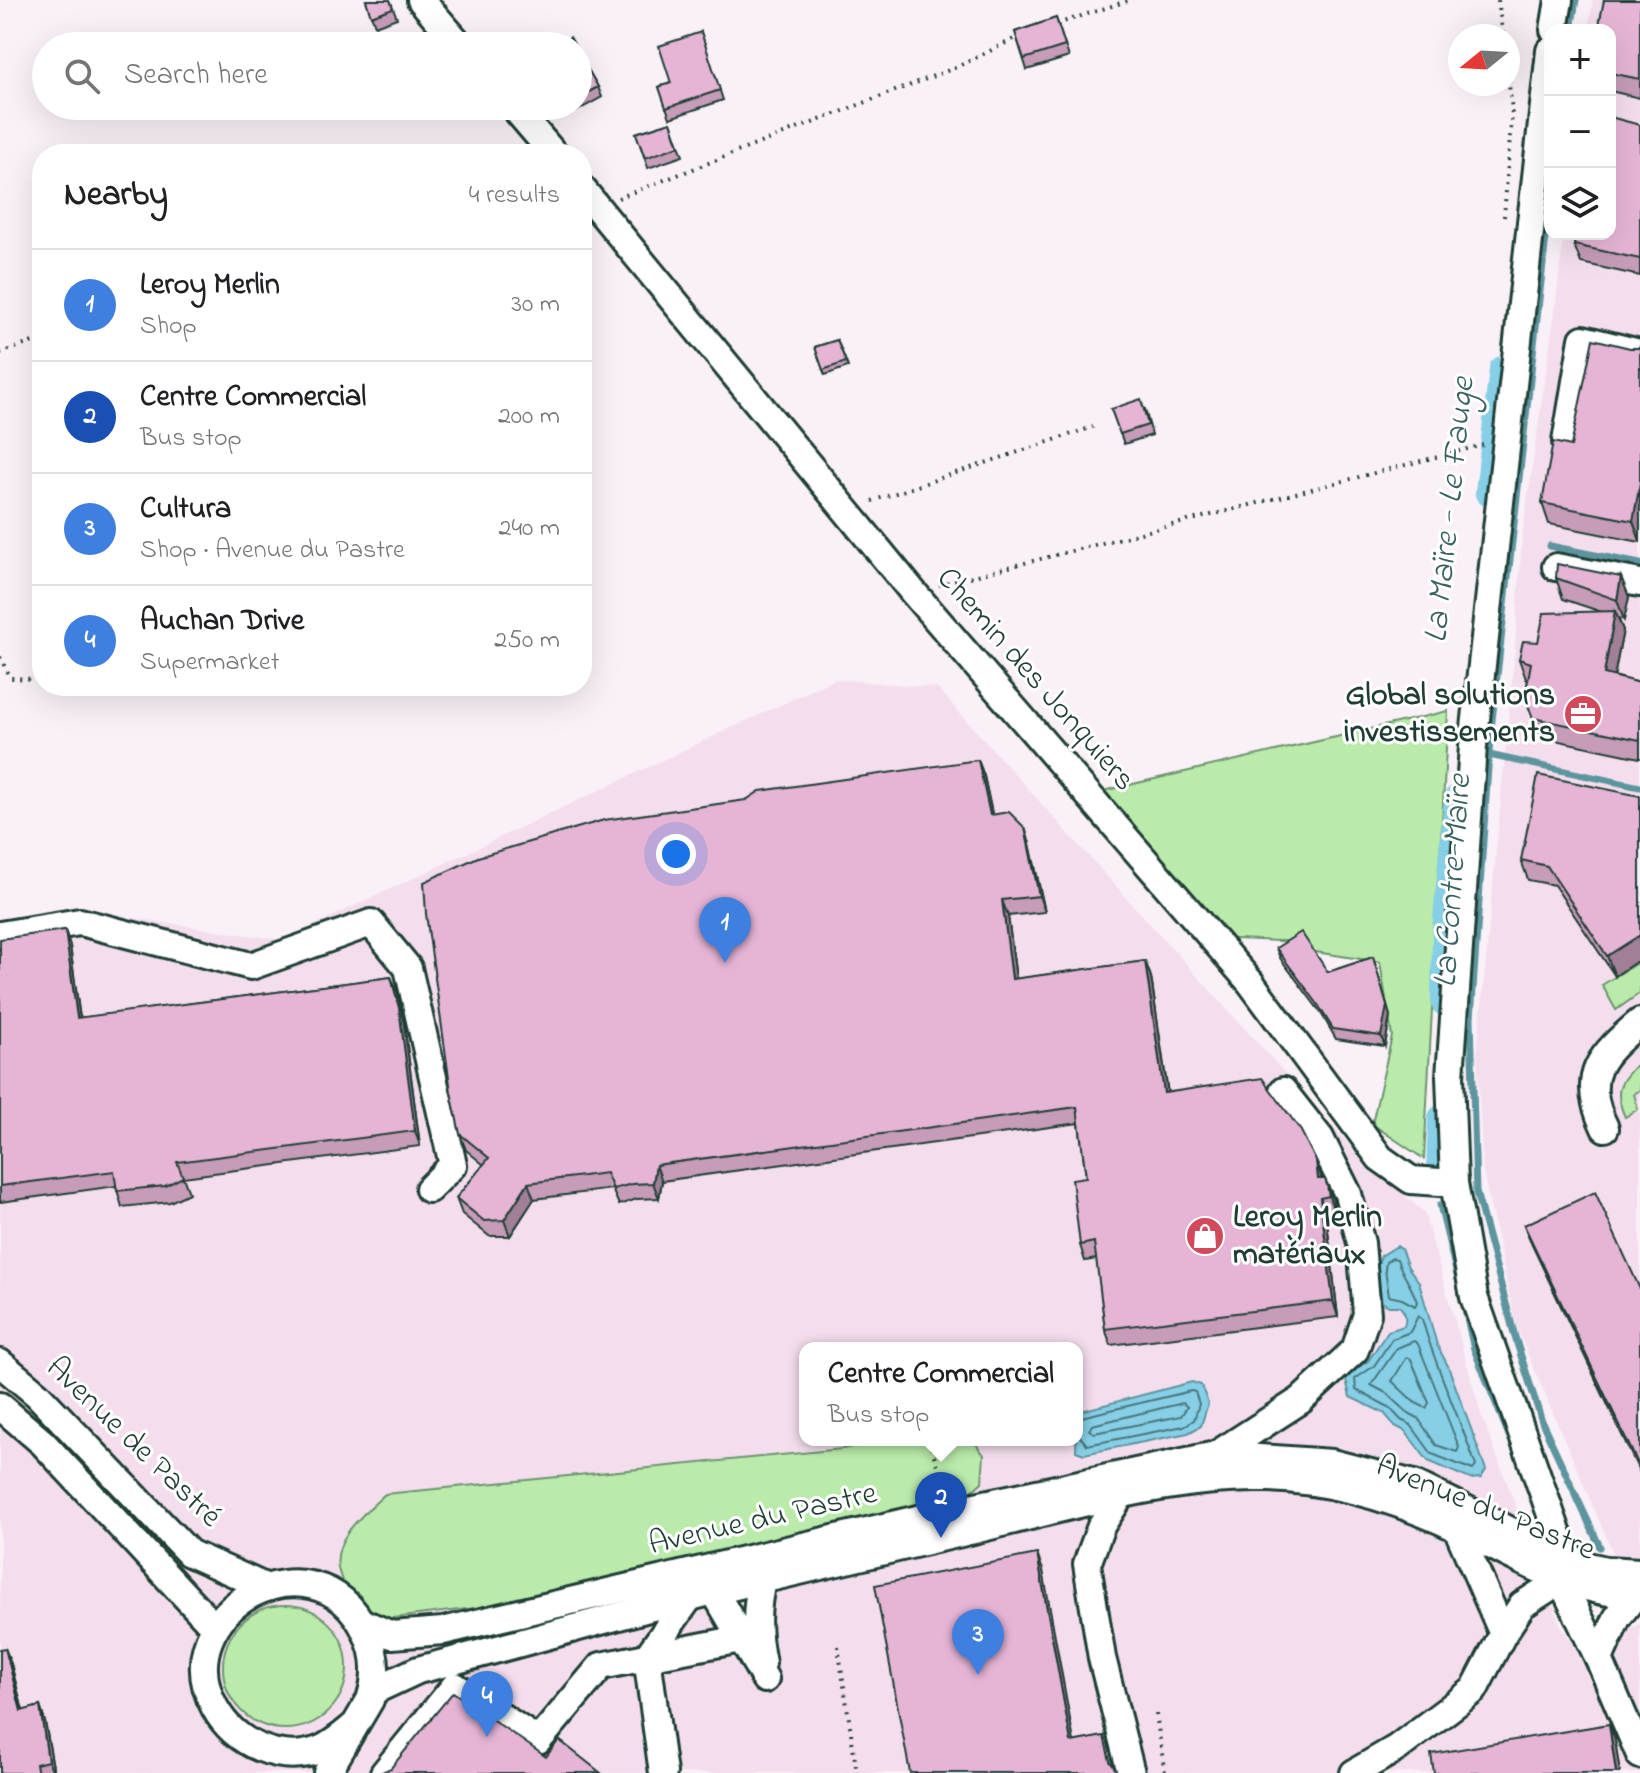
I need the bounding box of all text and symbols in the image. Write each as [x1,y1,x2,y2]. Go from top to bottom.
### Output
north arrow [1448,24,1520,96]
map controls [1544,24,1616,240]
button: + [1544,24,1616,96]
search box [32,32,592,120]
icon: search [60,54,104,98]
text: Search here [124,54,268,98]
button: − [1544,96,1616,168]
button: layers [1544,168,1616,240]
text: Nearby [64,171,168,221]
text: 4 results [469,177,560,215]
text: Leroy Merlin [140,264,280,308]
text: 1 [86,286,94,324]
text: 30 m [511,286,560,324]
text: Shop [140,308,197,346]
water label: La Maïre - Le Fauge [1412,373,1490,645]
text: Centre Commercial [140,376,366,420]
text: 2 [84,398,96,436]
text: 200 m [498,398,560,436]
text: Bus stop [140,420,242,458]
text: Cultura [140,488,231,532]
text: 3 [85,510,95,548]
text: 240 m [498,510,560,548]
text: Shop · Avenue du Pastre [140,532,405,570]
street label: Chemin des Jonquiers [924,557,1146,803]
text: Auchan Drive [140,600,304,644]
text: 4 [85,622,95,660]
text: 250 m [494,622,560,660]
text: Supermarket [140,644,279,682]
place label: Global solutions investissements [1344,673,1555,757]
office icon: Global solutions investissements [1562,693,1604,735]
water label: La Contre-Maïre [1422,771,1487,989]
your location [656,834,696,874]
pin: 1 [699,897,751,963]
place label: Leroy Merlin matériaux [1233,1195,1382,1279]
shop icon: Leroy Merlin matériaux [1184,1215,1226,1257]
popup [799,1342,1083,1446]
street label: Avenue de Pastré [34,1346,232,1540]
text: Centre Commercial [828,1353,1054,1397]
text: Bus stop [828,1397,929,1435]
street label: Avenue du Pastre [1368,1444,1602,1575]
street label: Avenue du Pastre [644,1471,882,1569]
pin: 2 [915,1472,967,1538]
pin: 3 [952,1609,1004,1675]
pin: 4 [461,1671,513,1737]

